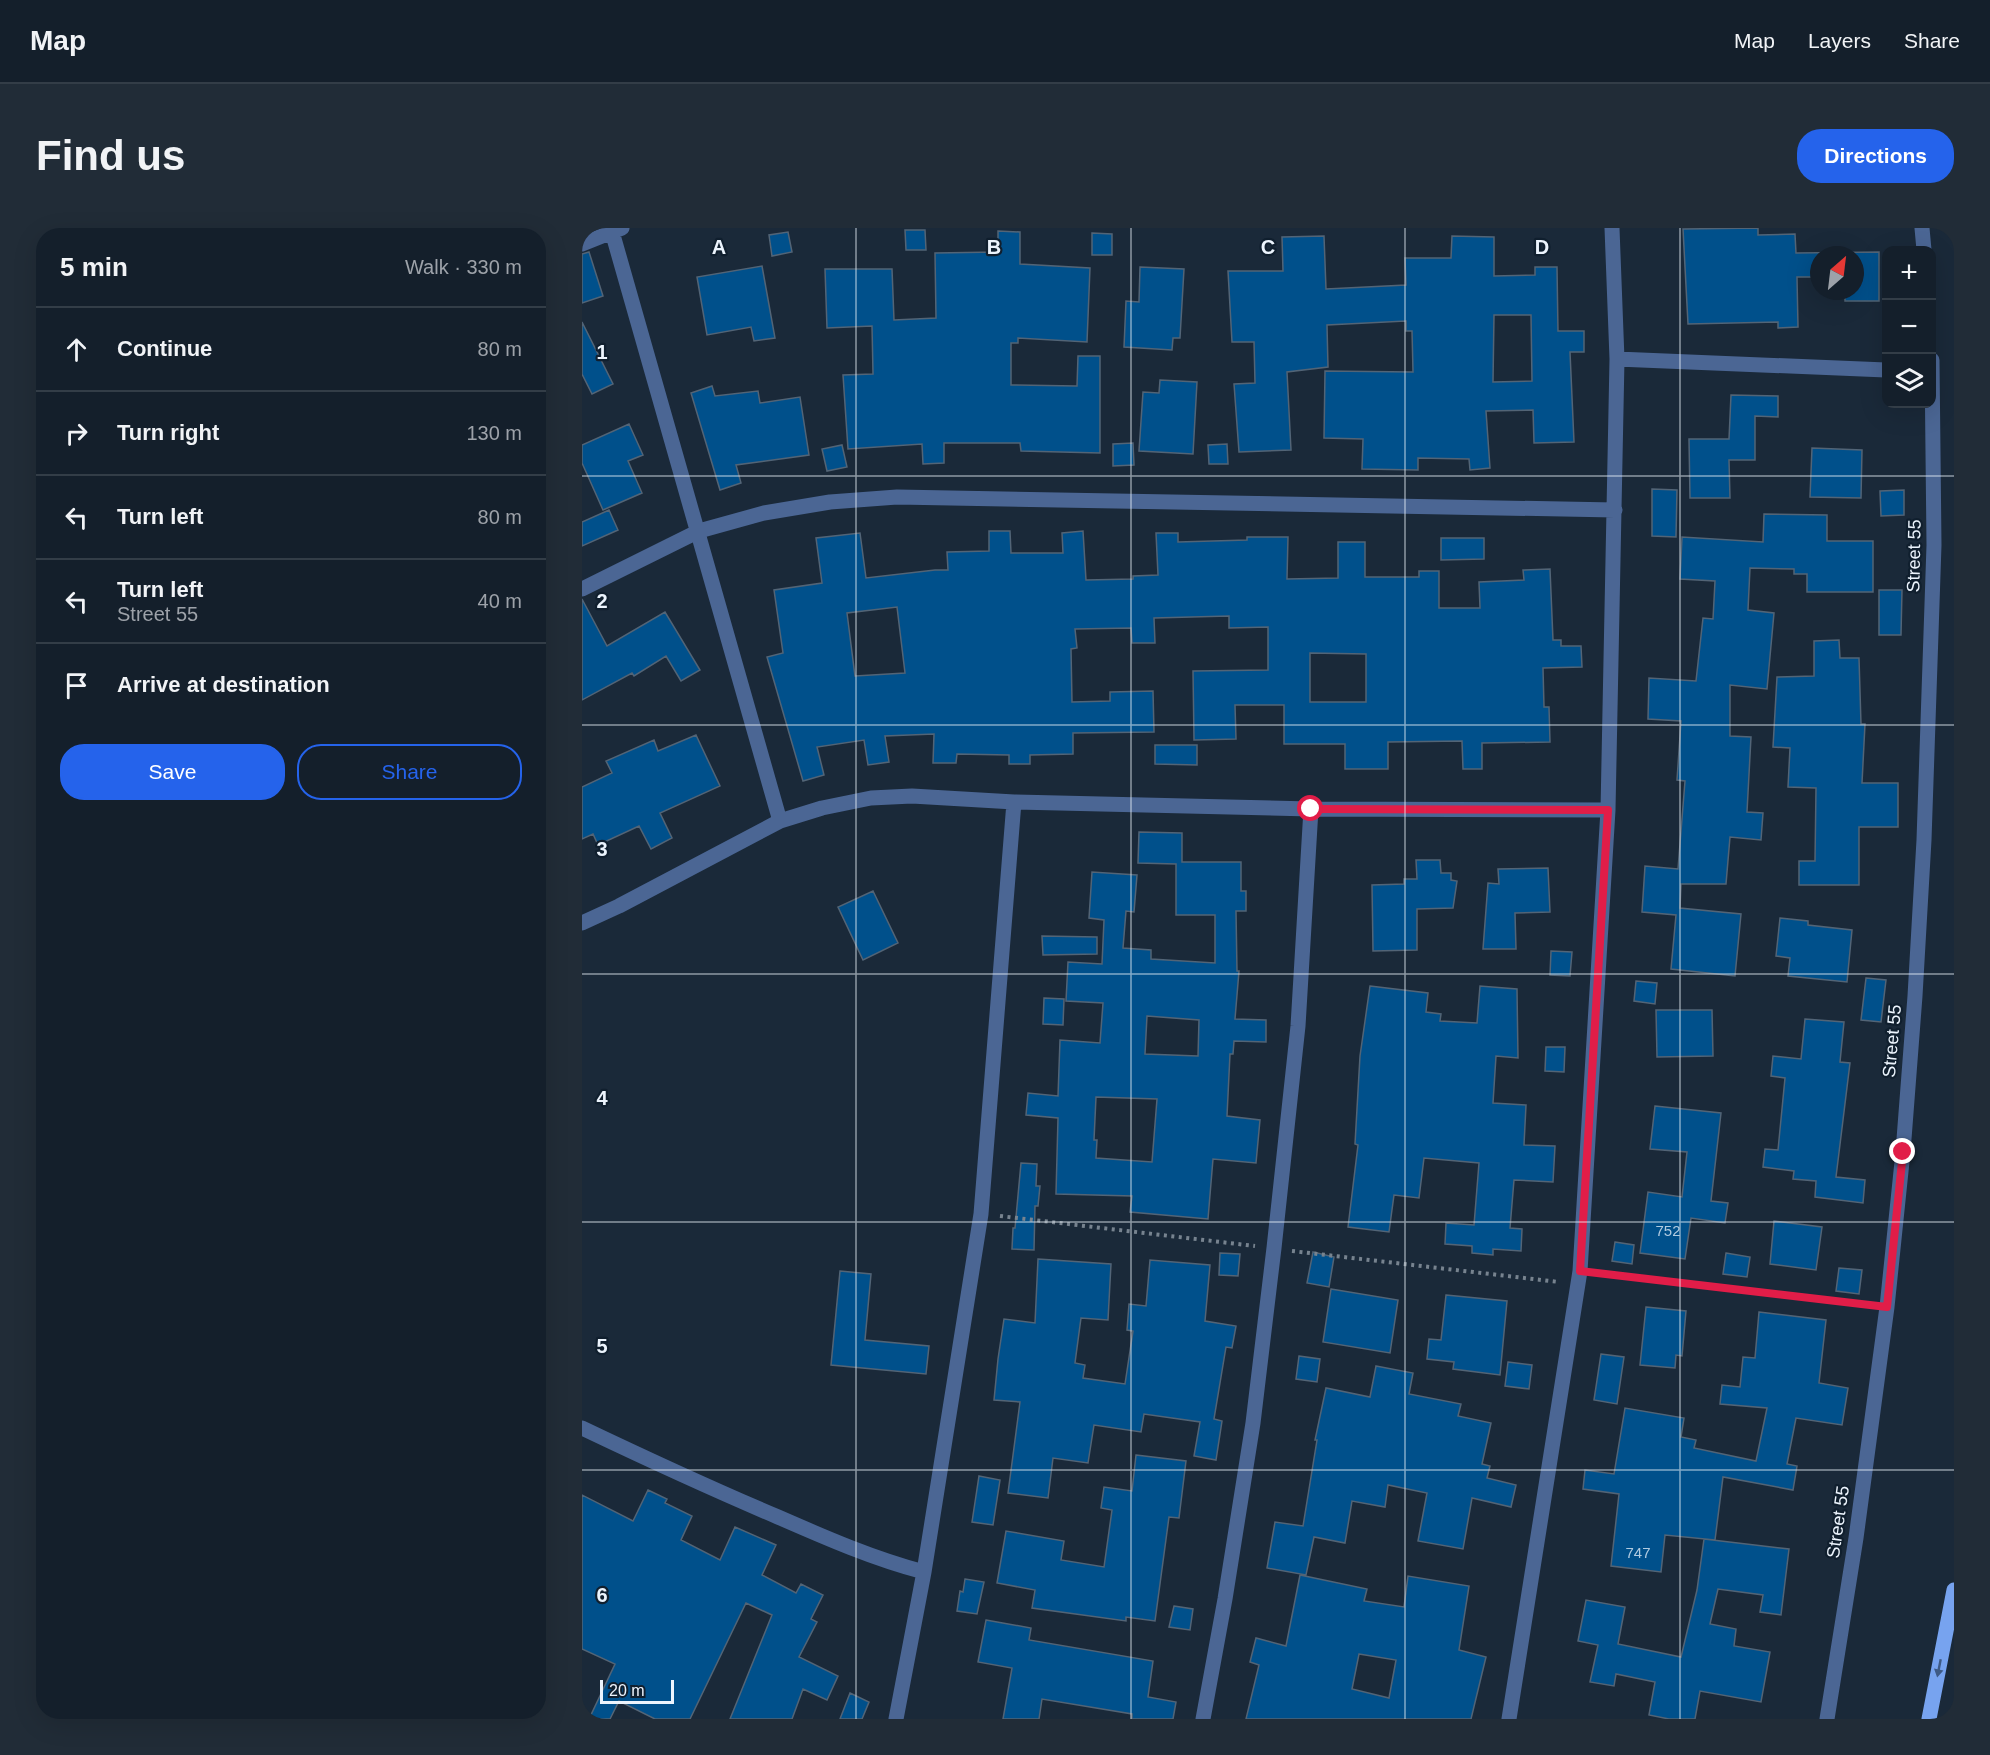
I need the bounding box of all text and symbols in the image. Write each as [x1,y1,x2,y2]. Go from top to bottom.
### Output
text: Map [30,25,86,56]
text: Map [1734,29,1775,52]
text: Layers [1808,29,1871,52]
text: Share [1904,29,1960,52]
button: Directions [1797,129,1954,183]
text: Find us [36,132,185,179]
text: A [712,236,726,258]
text: B [987,236,1001,258]
text: C [1261,236,1275,258]
text: D [1535,236,1549,258]
north arrow [1810,246,1864,300]
map controls [1882,246,1936,408]
button: + [1882,246,1936,300]
text: 5 min [60,252,128,282]
text: Walk · 330 m [405,256,522,278]
button: − [1882,300,1936,354]
icon: ahead [60,333,93,366]
text: Continue [117,336,212,361]
text: 80 m [478,338,522,360]
text: 1 [596,341,608,363]
button: layers [1882,354,1936,408]
icon: right [60,417,93,450]
text: Turn right [117,420,219,445]
text: 130 m [466,422,522,444]
icon: left [60,501,93,534]
text: Turn left [117,504,203,529]
text: 80 m [478,506,522,528]
street label: Street 55 [1903,519,1925,593]
text: Turn left [117,577,203,602]
icon: left [60,585,93,618]
text: 40 m [478,590,522,612]
text: 2 [596,590,608,612]
text: Street 55 [117,603,198,625]
icon: arrive [60,669,93,702]
text: Arrive at destination [117,672,330,697]
button: Save [60,744,285,800]
button: Share [297,744,522,800]
route start [1297,795,1323,821]
text: 3 [596,838,608,860]
street label: Street 55 [1879,1004,1905,1078]
text: 4 [596,1087,608,1109]
route end [1889,1138,1915,1164]
house number: 752 [1655,1222,1681,1239]
text: 5 [596,1335,608,1357]
street label: Street 55 [1823,1484,1853,1560]
house number: 747 [1625,1544,1651,1561]
text: 6 [596,1584,608,1606]
one-way arrow [1934,1659,1943,1678]
scale bar [600,1677,674,1704]
text: 20 m [609,1682,645,1699]

